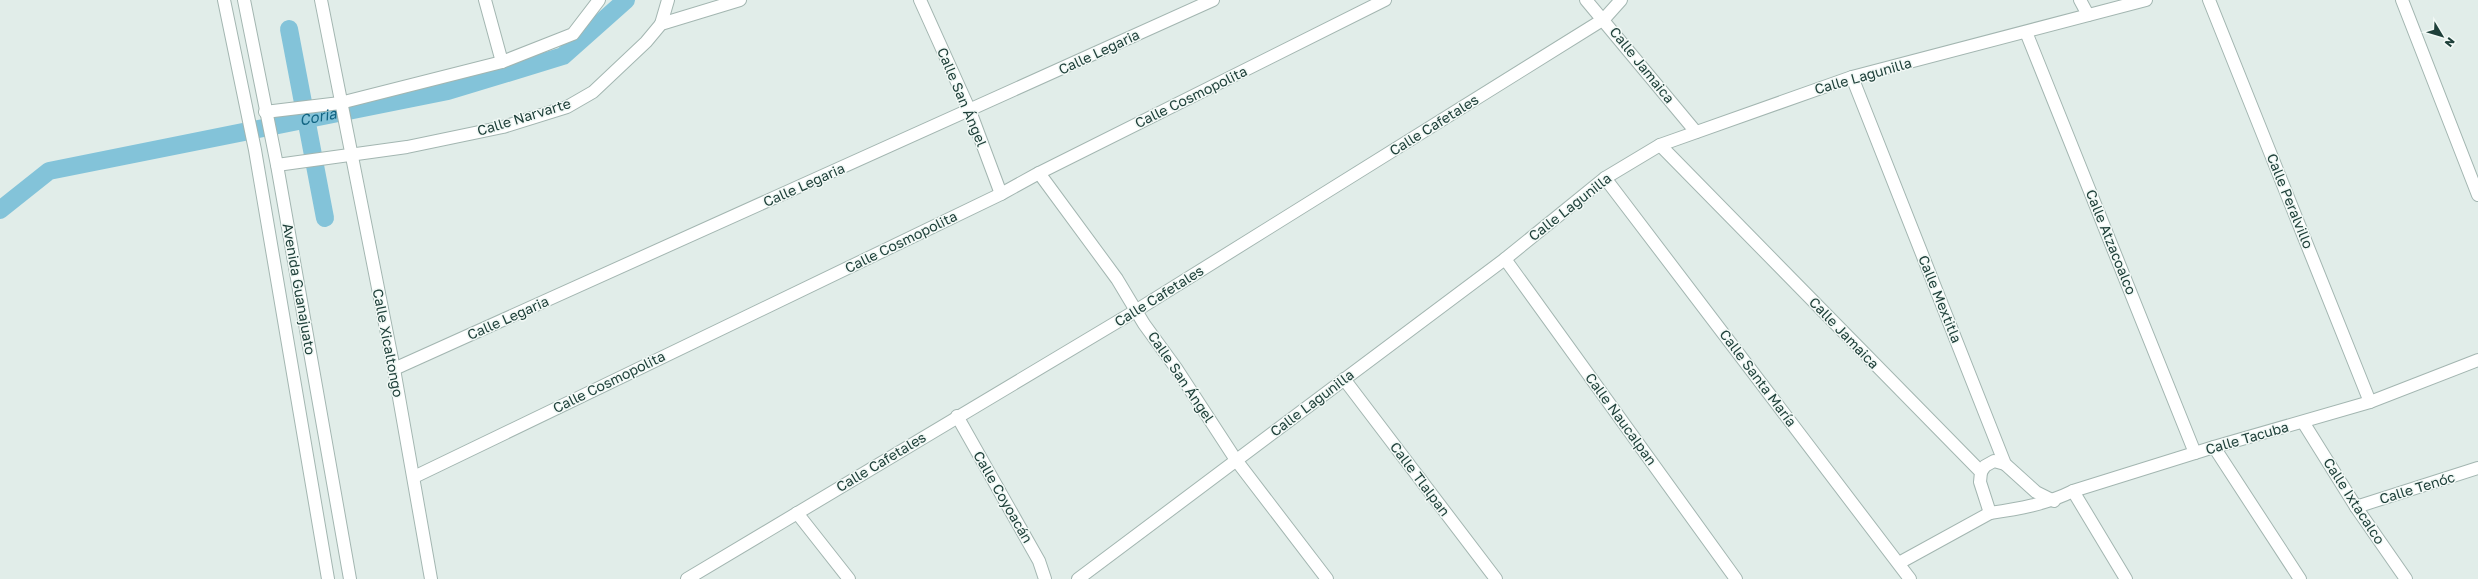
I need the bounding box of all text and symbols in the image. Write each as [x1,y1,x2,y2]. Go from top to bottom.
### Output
north arrow [2422,16,2462,56]
street label: Calle Jamaica [1606,23,1678,106]
street label: Calle Legaria [1056,25,1142,78]
text: N [2443,35,2458,50]
street label: Calle San Ángel [934,45,991,149]
street label: Calle Lagunilla [1812,54,1913,98]
street label: Calle Cosmopolita [1132,62,1250,131]
street label: Calle Cafetales [1386,90,1481,159]
street label: Calle Narvarte [475,94,573,139]
water label: Coria [298,103,339,129]
street label: Calle Peralvillo [2264,151,2317,251]
street label: Calle Legaria [760,159,847,210]
street label: Calle Lagunilla [1525,169,1614,244]
street label: Calle Atzacoalco [2083,187,2140,297]
street label: Calle Cosmopolita [842,207,960,276]
street label: Avenida Guanajuato [280,222,319,356]
street label: Calle Mextitla [1915,252,1966,345]
street label: Calle Cafetales [1111,261,1206,330]
street label: Calle Xicaltongo [370,287,407,399]
street label: Calle Legaria [464,292,551,343]
street label: Calle Jamaica [1806,293,1883,372]
street label: Calle Santa María [1716,326,1800,430]
street label: Calle San Ángel [1145,328,1218,425]
street label: Calle Cosmopolita [550,347,668,416]
street label: Calle Lagunilla [1267,366,1357,440]
street label: Calle Naucalpan [1582,369,1661,468]
street label: Calle Tacuba [2203,418,2290,458]
street label: Calle Cafetales [833,428,929,495]
street label: Calle Tlalpan [1387,438,1454,519]
street label: Calle Coyoacán [970,448,1037,546]
street label: Calle Ixtacalco [2320,454,2389,547]
street label: Calle Tenóc [2377,468,2457,507]

